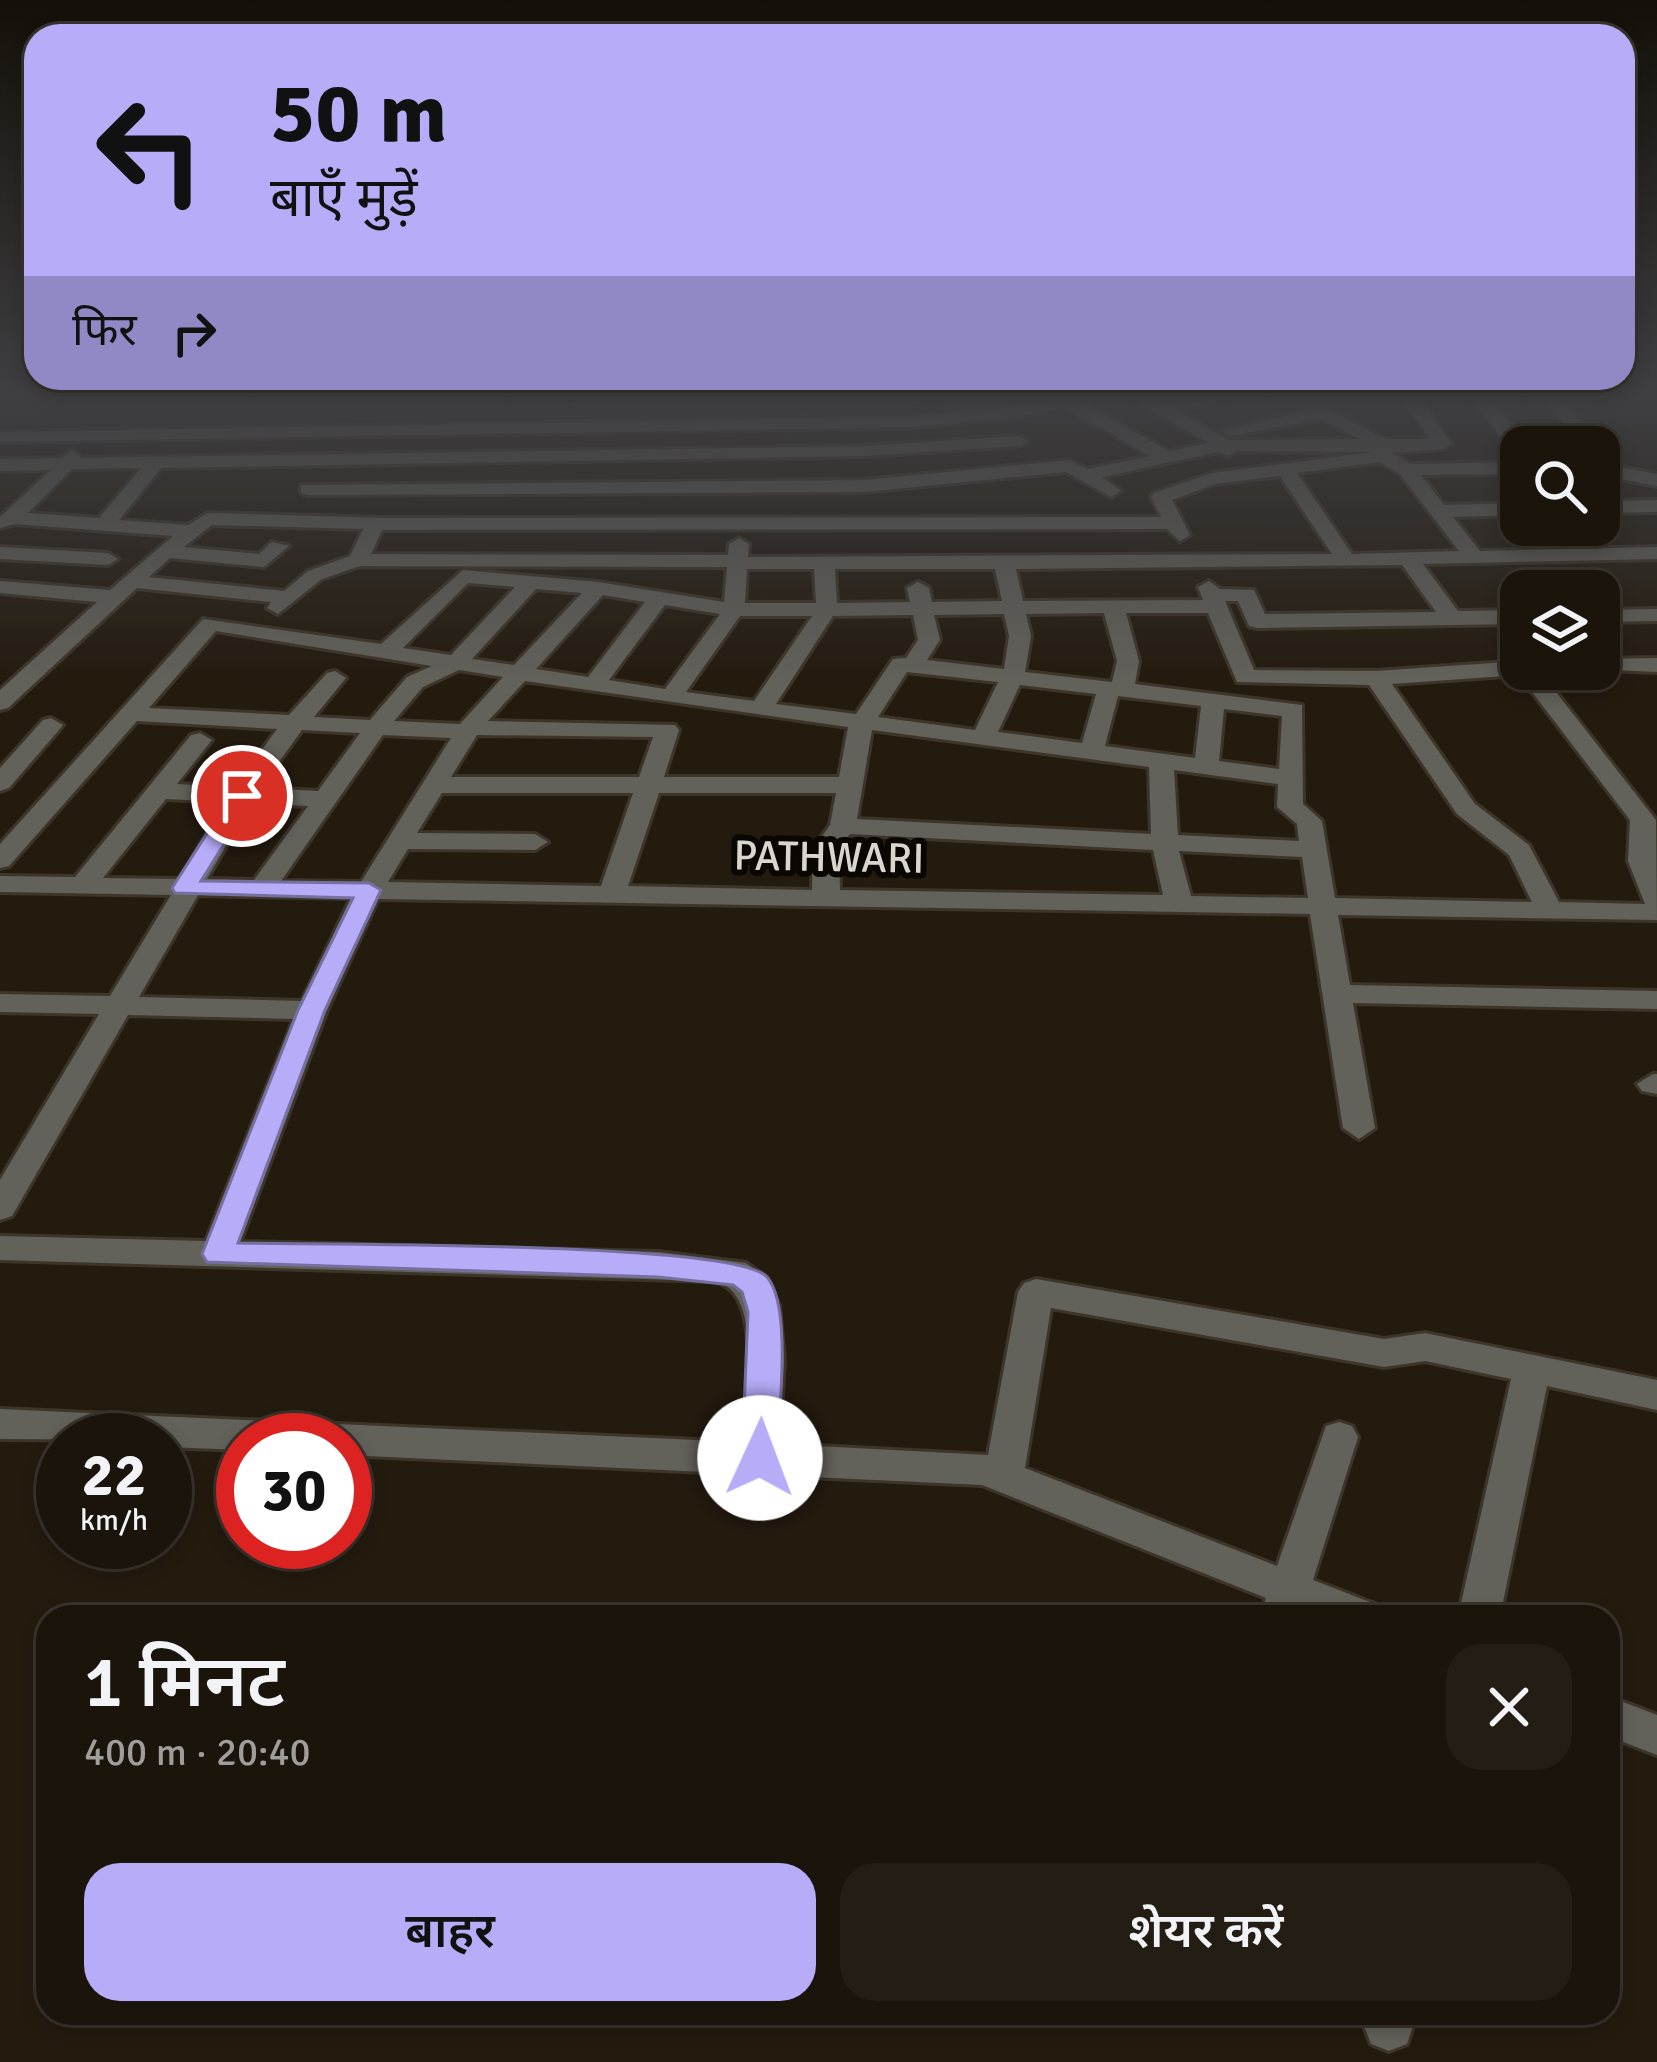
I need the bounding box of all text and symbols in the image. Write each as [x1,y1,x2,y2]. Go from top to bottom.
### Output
text: 50 m [270,62,447,166]
icon: left [72,72,228,228]
text: बाएँ मुड़ें [270,165,418,232]
icon: right [161,300,227,366]
text: फिर [72,303,137,358]
map controls [1500,426,1620,690]
button: search [1500,426,1620,546]
button: layers [1500,570,1620,690]
pin [191,745,293,847]
icon: arrive [209,763,275,829]
street label: PATHWARI [733,830,925,885]
position arrow [697,1395,823,1521]
speed limit sign: 30 [216,1413,372,1569]
text: 22 [82,1439,146,1513]
text: km/h [80,1502,148,1539]
text: 1 मिनट [84,1638,285,1727]
button: close [1446,1644,1572,1770]
text: 400 m · 20:40 [84,1728,311,1776]
button: बाहर [84,1863,816,2001]
button: शेयर करें [840,1863,1572,2001]

